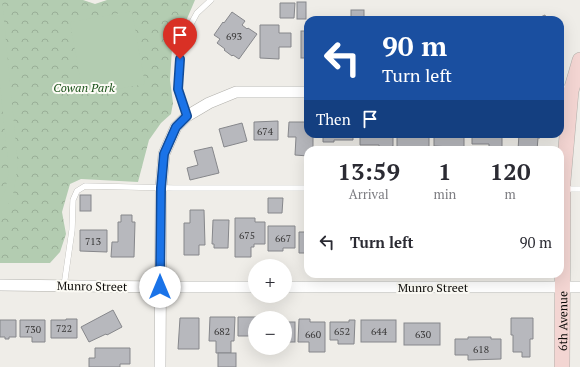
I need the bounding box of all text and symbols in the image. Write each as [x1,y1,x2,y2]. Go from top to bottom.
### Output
pin [163,18,197,59]
icon: arrive [169,24,191,46]
text: 90 m [382,27,447,64]
house number: 693 [226,30,242,43]
icon: left [316,32,368,84]
text: Turn left [382,63,452,87]
park label: Cowan Park [53,80,115,95]
icon: arrive [359,108,381,130]
text: Then [316,109,351,129]
house number: 674 [257,125,274,138]
text: 13:59 [337,155,400,187]
text: 1 [438,155,452,187]
text: 120 [490,155,530,187]
text: Arrival [349,185,389,203]
text: min [433,185,456,203]
text: m [505,185,516,203]
house number: 675 [239,229,255,242]
icon: left [316,231,338,253]
house number: 667 [275,232,291,245]
text: Turn left [350,232,414,252]
text: 90 m [519,232,552,252]
house number: 713 [85,235,101,248]
map controls [248,259,292,355]
button: + [248,259,292,303]
position arrow [139,266,181,308]
street label: Munro Street [57,278,128,294]
street label: Munro Street [398,280,469,295]
street label: 6th Avenue [555,291,570,351]
button: − [248,311,292,355]
house number: 722 [56,322,72,335]
house number: 730 [25,323,41,336]
house number: 682 [214,325,230,338]
house number: 652 [334,325,350,338]
house number: 644 [371,325,388,338]
house number: 660 [305,328,321,341]
house number: 630 [415,328,431,341]
house number: 618 [473,343,489,356]

